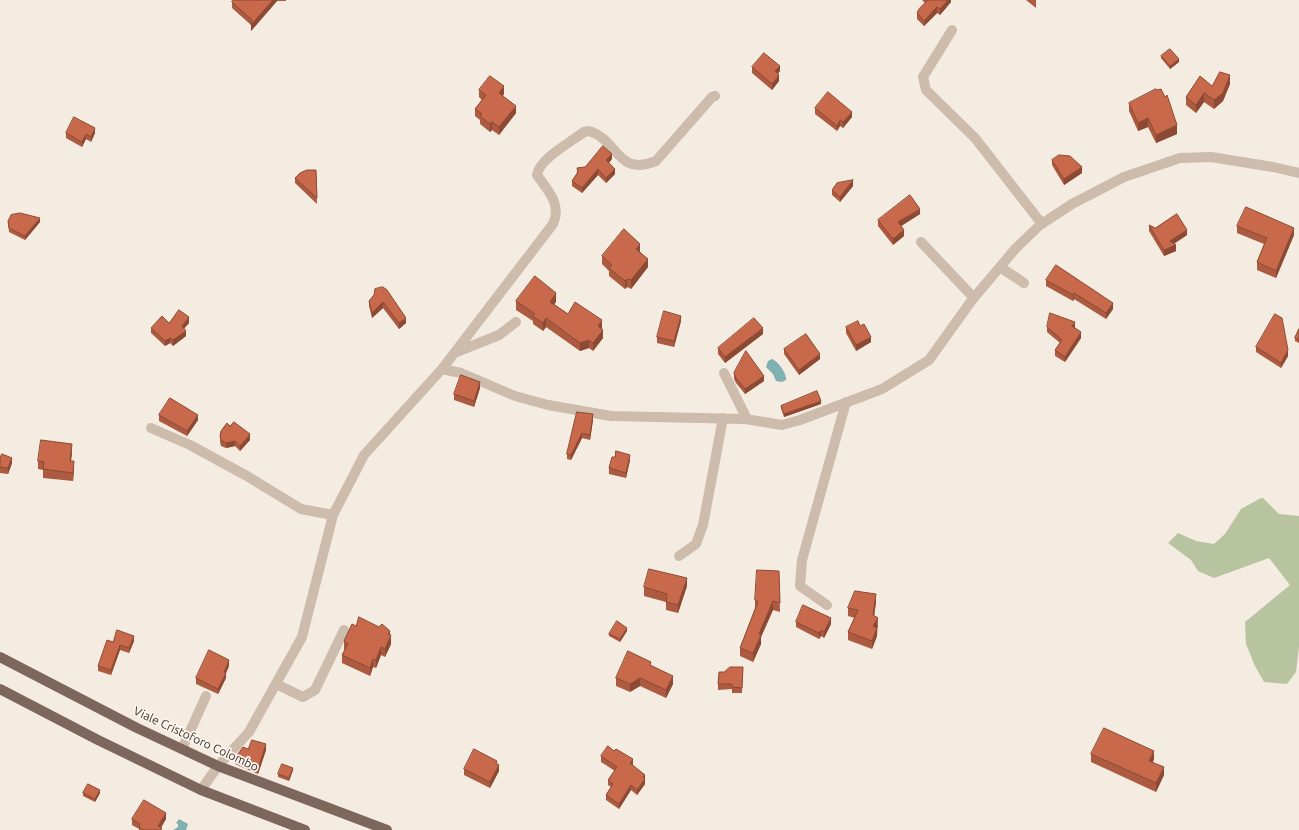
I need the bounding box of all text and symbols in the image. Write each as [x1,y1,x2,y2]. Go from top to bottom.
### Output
street label: Viale Cristoforo Colombo [131,704,261,774]

